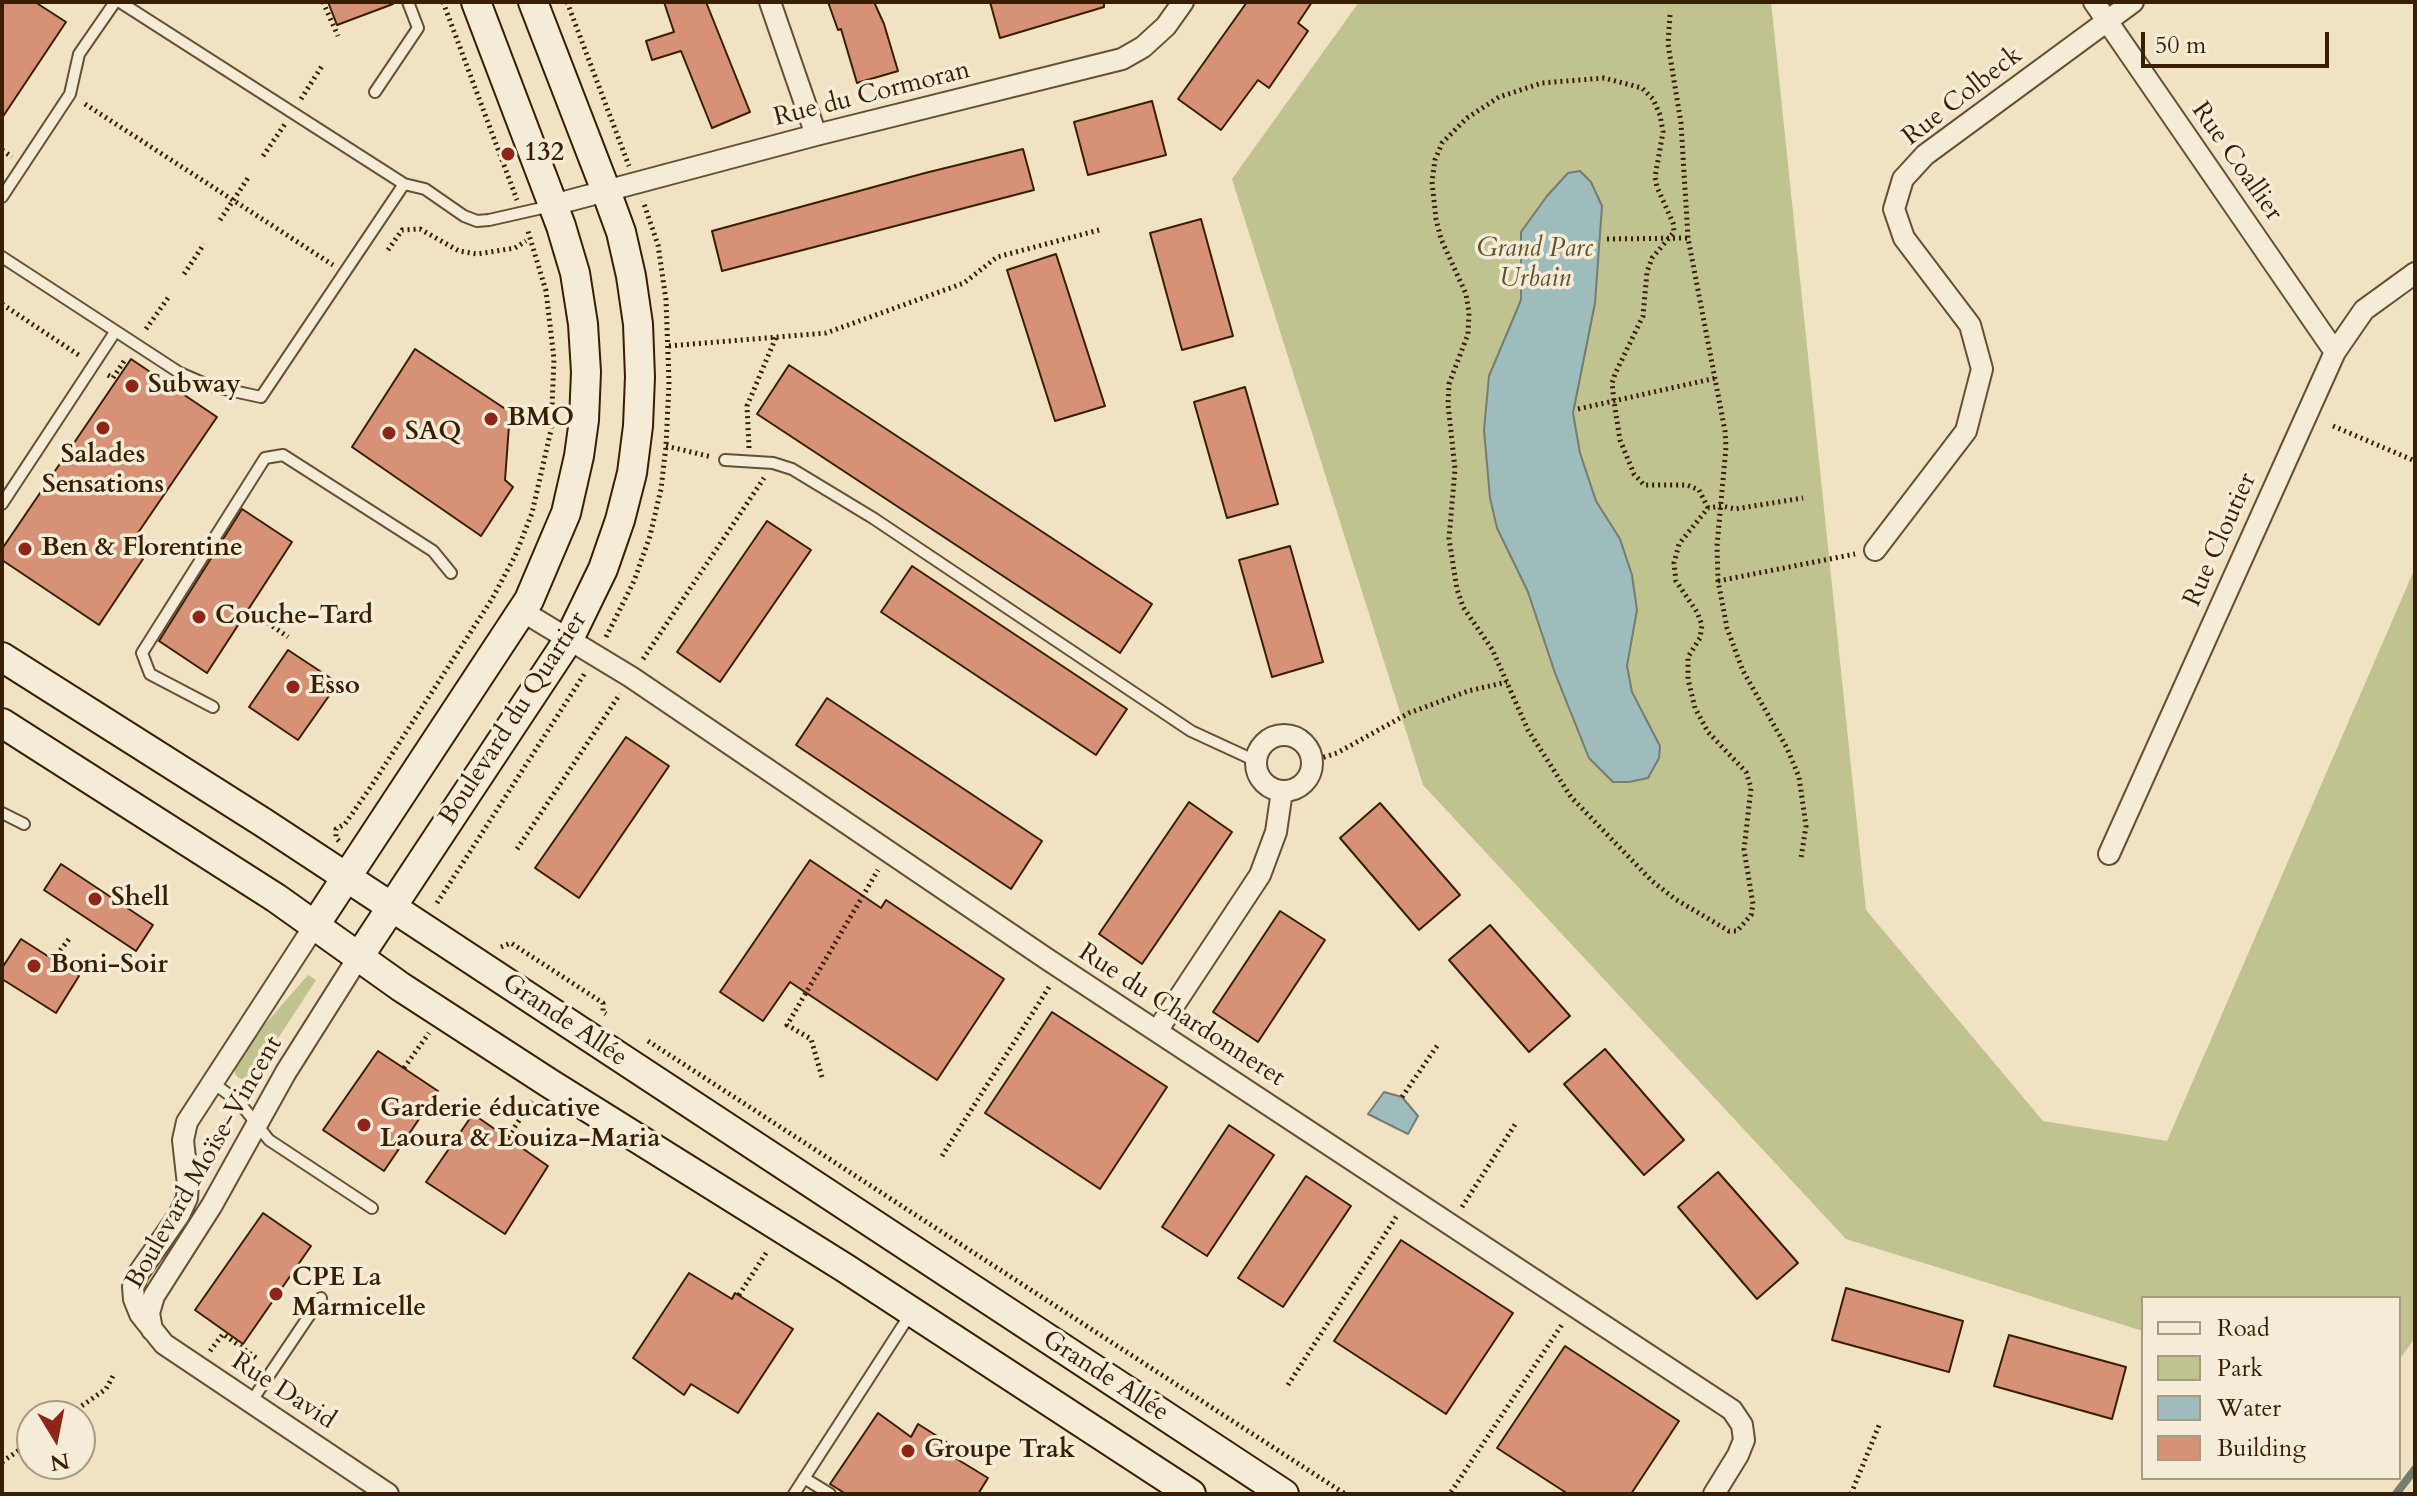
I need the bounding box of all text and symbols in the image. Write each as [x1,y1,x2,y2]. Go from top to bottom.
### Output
scale bar [2145,16,2333,66]
text: 50 m [2155,29,2206,62]
street label: Rue Colbeck [1897,41,2029,153]
street label: Rue du Cormoran [771,56,973,134]
street label: Rue Coallier [2184,97,2288,227]
place label: 132 [524,138,564,170]
marker: 132 [499,145,517,163]
park label: Grand Parc Urbain [1477,234,1593,296]
place label: Subway [148,370,241,402]
marker: Subway [123,377,141,395]
place label: BMO [507,403,574,435]
marker: BMO [482,410,500,428]
place label: SAQ [405,417,461,449]
marker: Salades Sensations [94,419,112,437]
marker: SAQ [380,424,398,442]
place label: Salades Sensations [42,440,164,502]
street label: Rue Cloutier [2178,468,2264,612]
place label: Ben & Florentine [41,533,243,565]
marker: Ben & Florentine [16,540,34,558]
place label: Couche-Tard [215,601,373,633]
street label: Boulevard du Quartier [433,606,595,832]
marker: Couche-Tard [190,608,208,626]
place label: Esso [309,671,360,703]
marker: Esso [284,678,302,696]
place label: Shell [111,883,169,915]
marker: Shell [86,890,104,908]
street label: Rue du Chardonneret [1072,938,1290,1094]
place label: Boni-Soir [50,950,168,982]
marker: Boni-Soir [25,957,43,975]
street label: Grande Allée [496,968,632,1074]
street label: Boulevard Moïse-Vincent [120,1031,290,1295]
place label: Garderie éducative Laoura & Louiza-Maria [380,1094,660,1156]
marker: Garderie éducative Laoura & Louiza-Maria [355,1116,373,1134]
place label: CPE La Marmicelle [292,1263,426,1324]
marker: CPE La Marmicelle [267,1285,285,1303]
legend [2141,1296,2401,1480]
text: Road [2217,1312,2270,1345]
street label: Grande Allée [1036,1325,1174,1429]
street label: Rue David [225,1347,341,1437]
text: Park [2217,1352,2263,1385]
text: Water [2217,1392,2281,1425]
north arrow [16,1400,96,1480]
text: Building [2217,1432,2306,1465]
place label: Groupe Trak [924,1435,1075,1467]
marker: Groupe Trak [899,1442,917,1460]
text: N [48,1445,72,1478]

